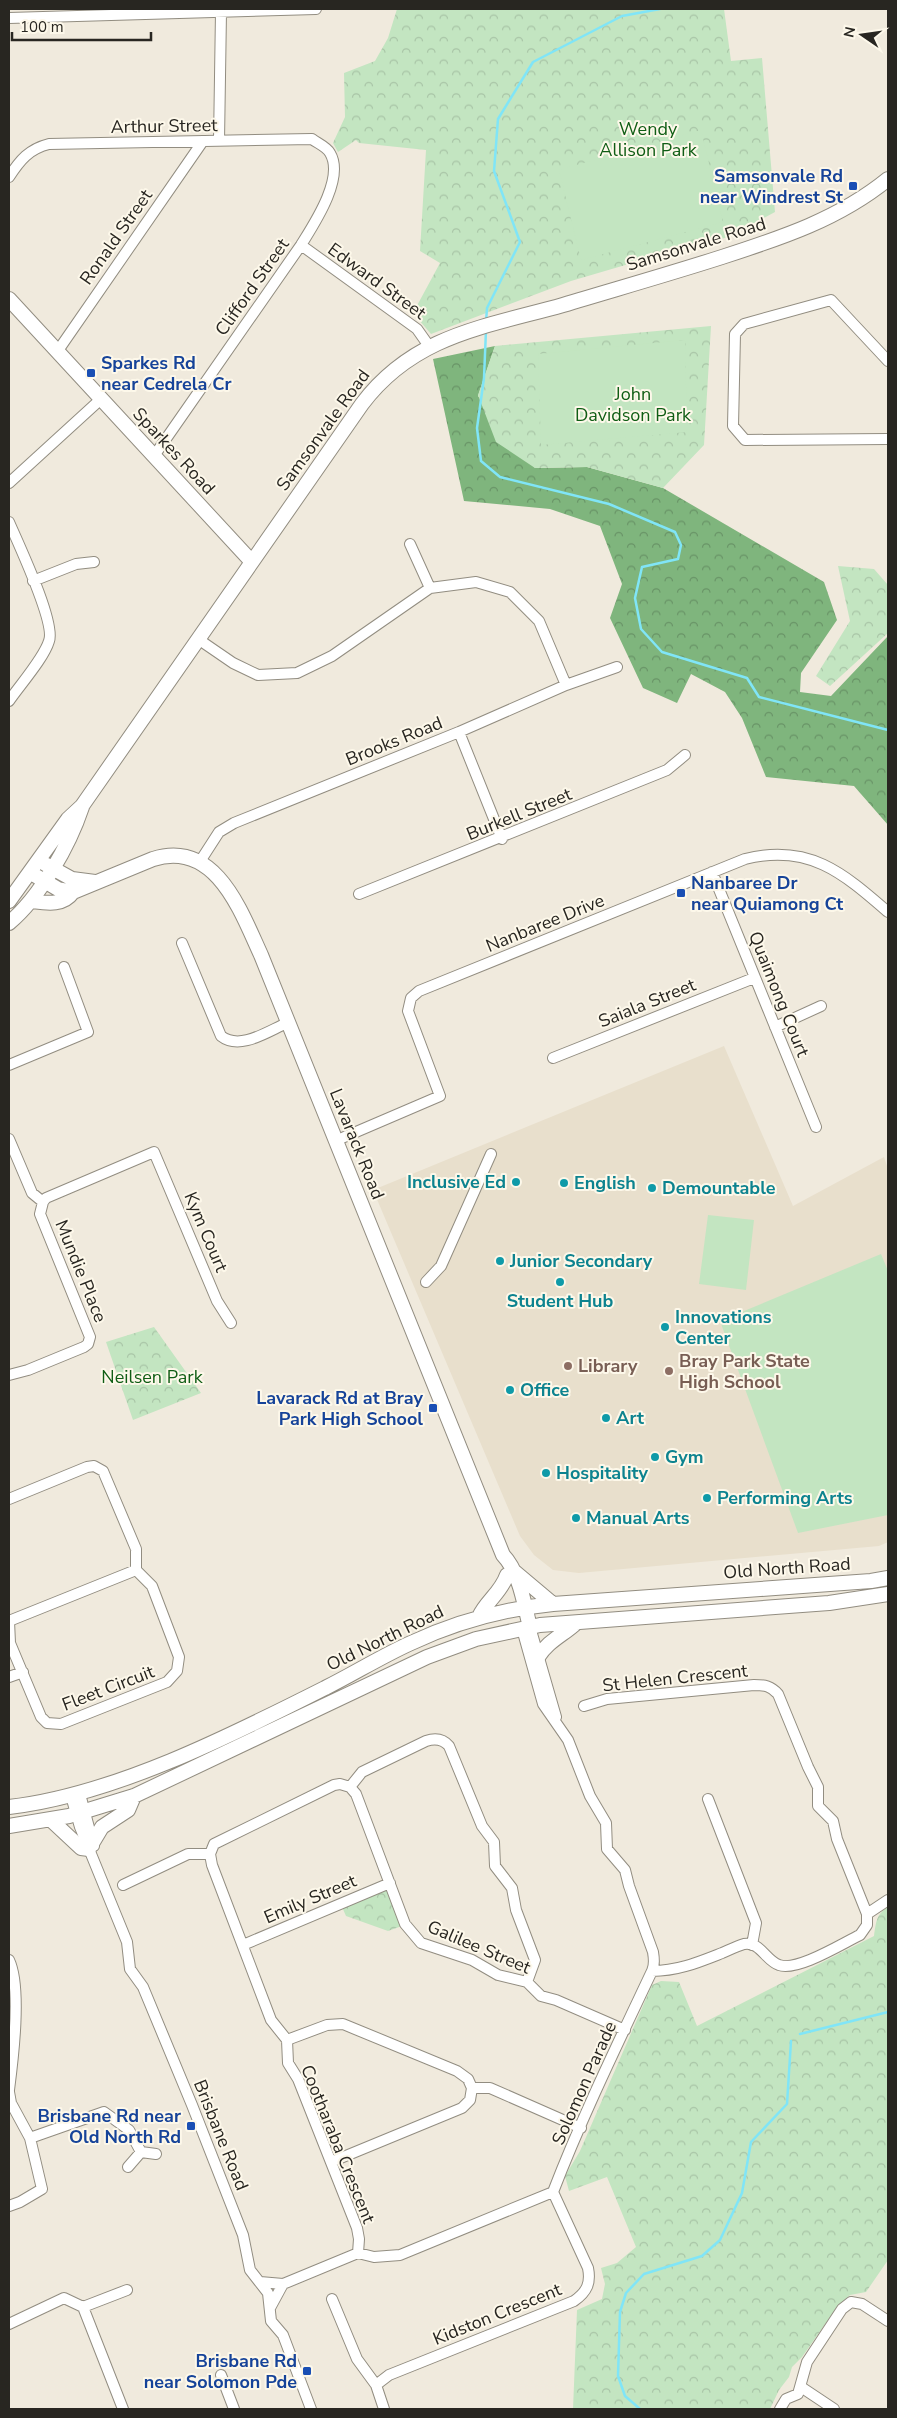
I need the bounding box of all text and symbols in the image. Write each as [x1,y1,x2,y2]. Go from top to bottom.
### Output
scale bar [12,10,151,42]
north arrow [837,10,887,60]
text: 100 m [20,17,64,37]
text: N [839,25,860,39]
street label: Arthur Street [110,113,218,139]
park label: Wendy Allison Park [599,117,698,162]
place label: Samsonvale Rd near Windrest St [700,164,843,209]
marker: Samsonvale Rd near Windrest St [847,180,859,192]
street label: Ronald Street [74,184,158,289]
street label: Samsonvale Road [623,211,769,277]
street label: Clifford Street [210,233,295,340]
street label: Edward Street [323,237,432,325]
place label: Sparkes Rd near Cedrela Cr [101,351,232,396]
street label: Samsonvale Road [271,364,375,496]
marker: Sparkes Rd near Cedrela Cr [85,367,97,379]
park label: John Davidson Park [575,382,692,427]
street label: Sparkes Road [127,402,221,500]
street label: Brooks Road [342,711,446,771]
street label: Burkell Street [463,782,576,846]
place label: Nanbaree Dr near Quiamong Ct [691,871,843,916]
marker: Nanbaree Dr near Quiamong Ct [675,887,687,899]
street label: Nanbaree Drive [482,888,608,958]
street label: Quaimong Court [743,928,815,1061]
street label: Saiala Street [595,972,700,1033]
street label: Lavarack Road [324,1085,390,1203]
place label: Inclusive Ed [407,1170,506,1194]
place label: English [574,1171,636,1195]
marker: Inclusive Ed [510,1176,522,1188]
place label: Demountable [662,1176,776,1200]
marker: English [558,1177,570,1189]
marker: Demountable [646,1182,658,1194]
street label: Kym Court [178,1188,234,1276]
street label: Mundie Place [50,1216,112,1326]
place label: Junior Secondary [509,1249,653,1273]
marker: Junior Secondary [494,1255,506,1267]
marker: Student Hub [554,1276,566,1288]
place label: Student Hub [507,1289,613,1313]
place label: Innovations Center [675,1305,772,1350]
marker: Innovations Center [659,1321,671,1333]
place label: Bray Park State High School [679,1349,810,1394]
place label: Library [578,1354,638,1378]
marker: Library [562,1360,574,1372]
park label: Neilsen Park [101,1365,204,1389]
marker: Bray Park State High School [663,1365,675,1377]
place label: Office [520,1378,570,1402]
marker: Office [504,1384,516,1396]
place label: Lavarack Rd at Bray Park High School [256,1386,424,1431]
marker: Lavarack Rd at Bray Park High School [427,1402,439,1414]
place label: Art [616,1406,644,1430]
marker: Art [600,1412,612,1424]
place label: Gym [665,1445,704,1469]
marker: Gym [649,1451,661,1463]
place label: Hospitality [556,1461,649,1485]
marker: Hospitality [540,1467,552,1479]
place label: Performing Arts [717,1486,853,1510]
marker: Performing Arts [701,1492,713,1504]
place label: Manual Arts [586,1506,690,1530]
marker: Manual Arts [570,1512,582,1524]
street label: Old North Road [723,1552,851,1584]
street label: Old North Road [322,1599,448,1677]
street label: St Helen Crescent [601,1658,749,1698]
street label: Fleet Circuit [59,1659,158,1717]
street label: Emily Street [260,1869,361,1929]
street label: Galilee Street [424,1914,535,1980]
street label: Solomon Parade [546,2017,622,2149]
street label: Cootharaba Crescent [295,2061,381,2227]
street label: Brisbane Road [188,2076,254,2194]
place label: Brisbane Rd near Old North Rd [37,2104,181,2149]
marker: Brisbane Rd near Old North Rd [185,2120,197,2132]
street label: Kidston Crescent [429,2277,565,2351]
place label: Brisbane Rd near Solomon Pde [144,2349,297,2394]
marker: Brisbane Rd near Solomon Pde [301,2365,313,2377]

